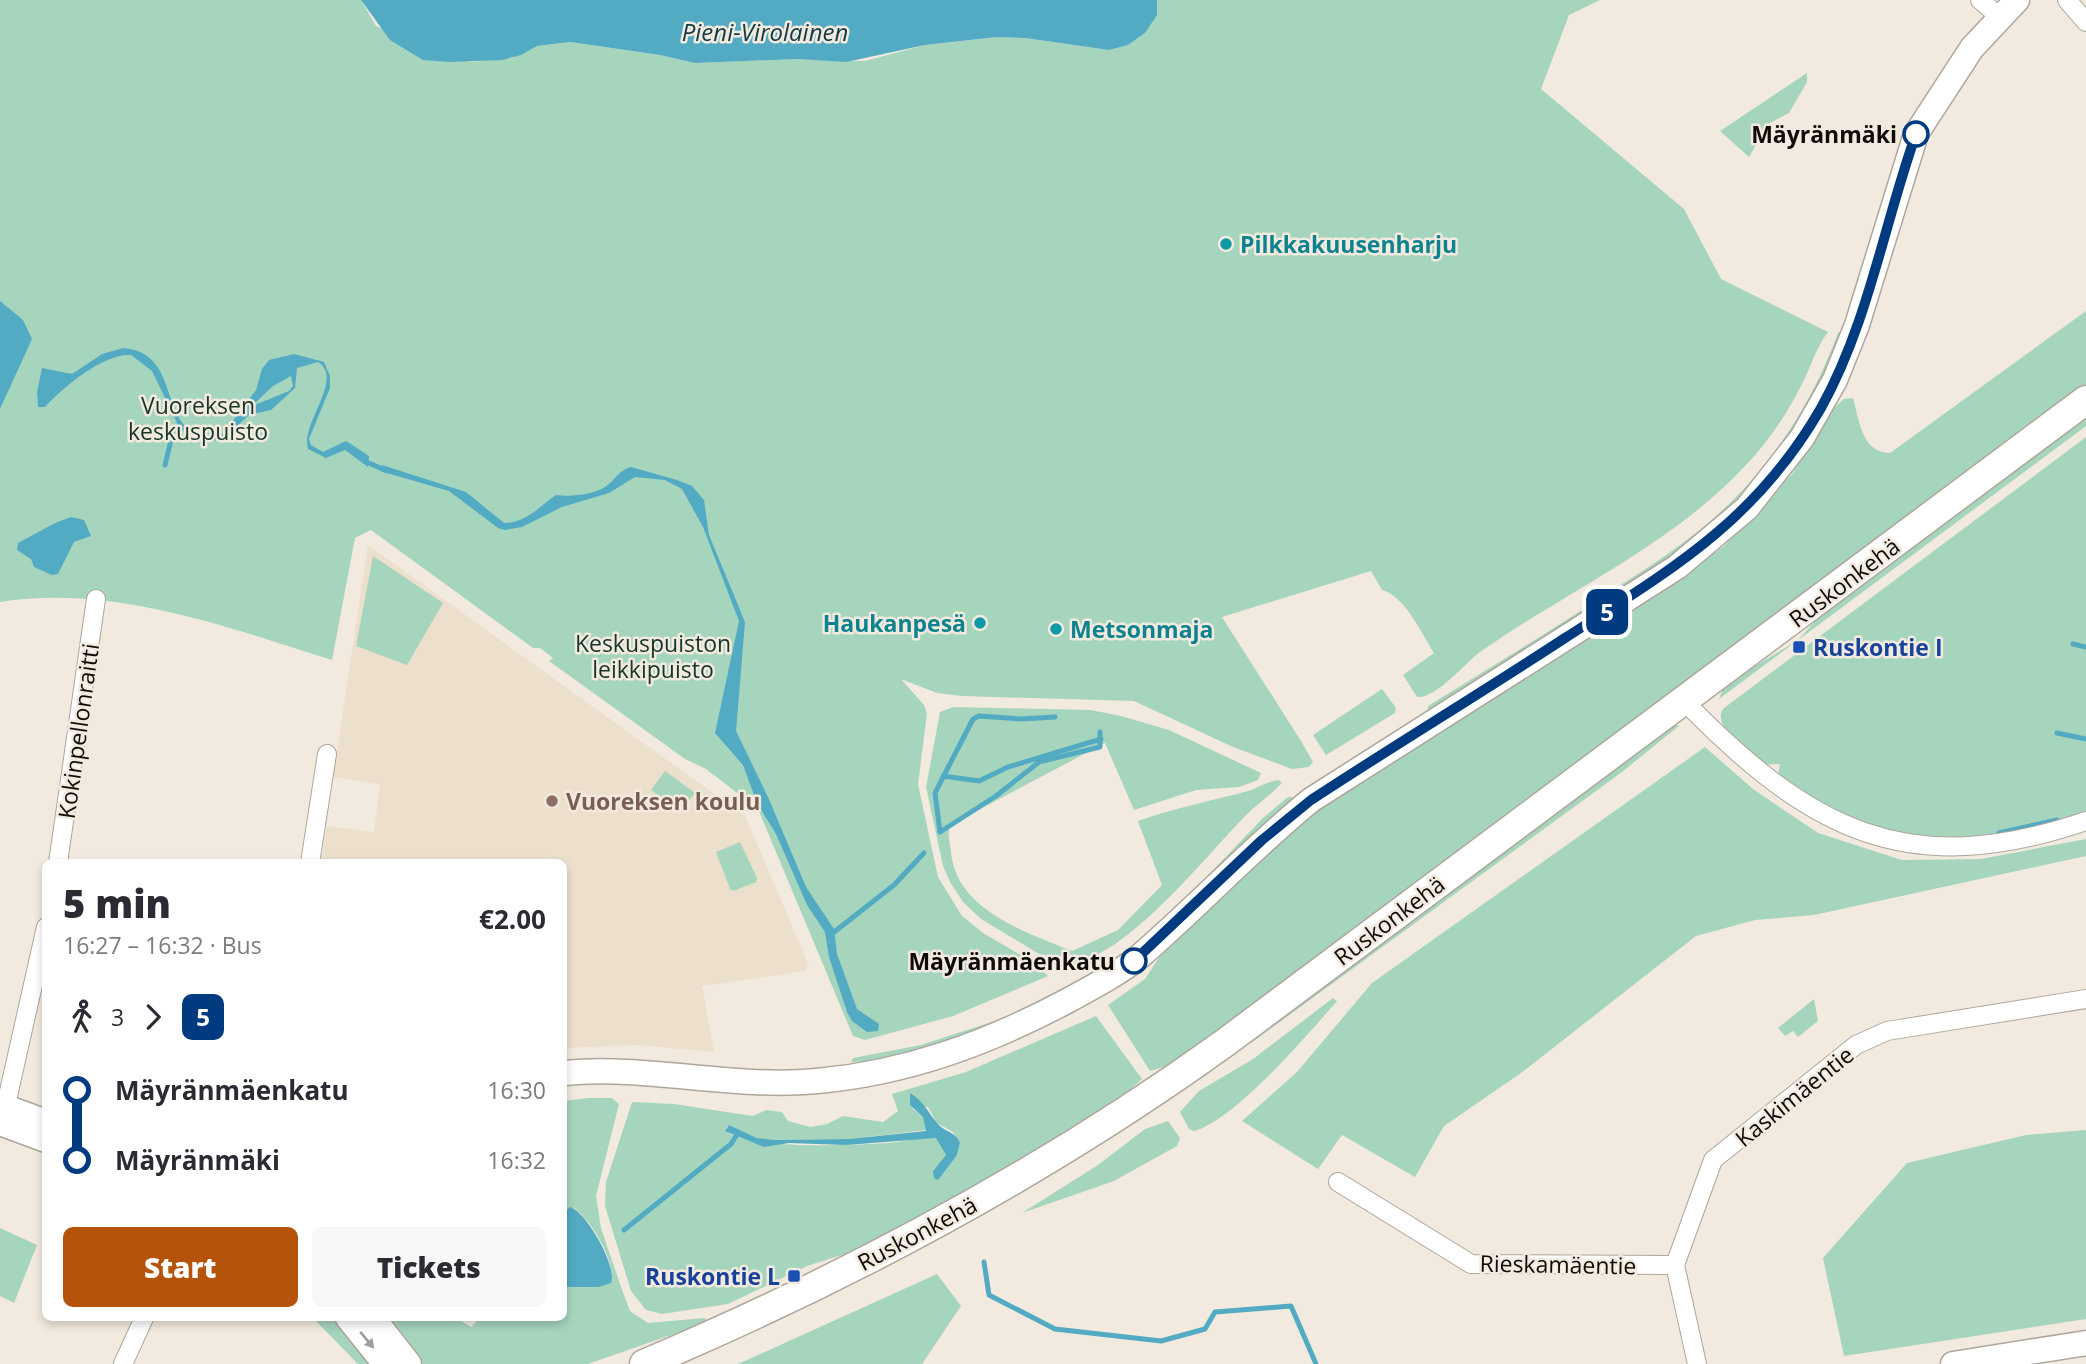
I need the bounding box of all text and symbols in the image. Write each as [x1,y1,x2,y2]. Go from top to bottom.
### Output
water label: Pieni-Virolainen [682,15,848,48]
place label: Mäyränmäki [1751,118,1897,150]
marker: Mäyränmäki [1903,121,1929,147]
place label: Pilkkakuusenharju [1240,228,1457,260]
marker: Pilkkakuusenharju [1218,236,1234,252]
park label: Vuoreksen keskuspuisto [128,389,268,447]
street label: Ruskonkehä [1782,530,1906,634]
line badge: 5 [1584,589,1630,635]
text: 5 [1600,595,1614,628]
place label: Haukanpesä [823,607,966,639]
place label: Metsonmaja [1070,613,1213,645]
marker: Haukanpesä [972,615,988,631]
marker: Metsonmaja [1048,621,1064,637]
park label: Keskuspuiston leikkipuisto [575,627,731,685]
place label: Ruskontie I [1813,631,1943,663]
marker: Ruskontie I [1791,639,1807,655]
street label: Kokinpellonraitti [50,641,106,821]
place label: Vuoreksen koulu [566,785,760,817]
marker: Vuoreksen koulu [544,793,560,809]
street label: Ruskonkehä [1327,868,1451,972]
text: 5 min [63,877,171,929]
text: €2.00 [479,901,546,937]
text: 16:27 – 16:32 · Bus [63,929,262,961]
place label: Mäyränmäenkatu [908,945,1115,977]
marker: Mäyränmäenkatu [1121,948,1147,974]
icon: walk [63,998,101,1036]
icon: forward [134,998,172,1036]
text: 5 [196,1000,210,1033]
text: 3 [111,1001,124,1033]
street label: Kaskimäentie [1728,1038,1860,1154]
text: Mäyränmäenkatu [115,1072,349,1108]
text: 16:30 [487,1074,546,1106]
text: Mäyränmäki [115,1142,280,1178]
text: 16:32 [487,1144,546,1176]
street label: Ruskonkehä [852,1188,982,1278]
button: Start [63,1227,298,1307]
button: Tickets [312,1227,546,1307]
street label: Rieskamäentie [1479,1247,1637,1281]
place label: Ruskontie L [645,1260,780,1292]
marker: Ruskontie L [786,1268,802,1284]
one-way arrow [359,1331,375,1349]

